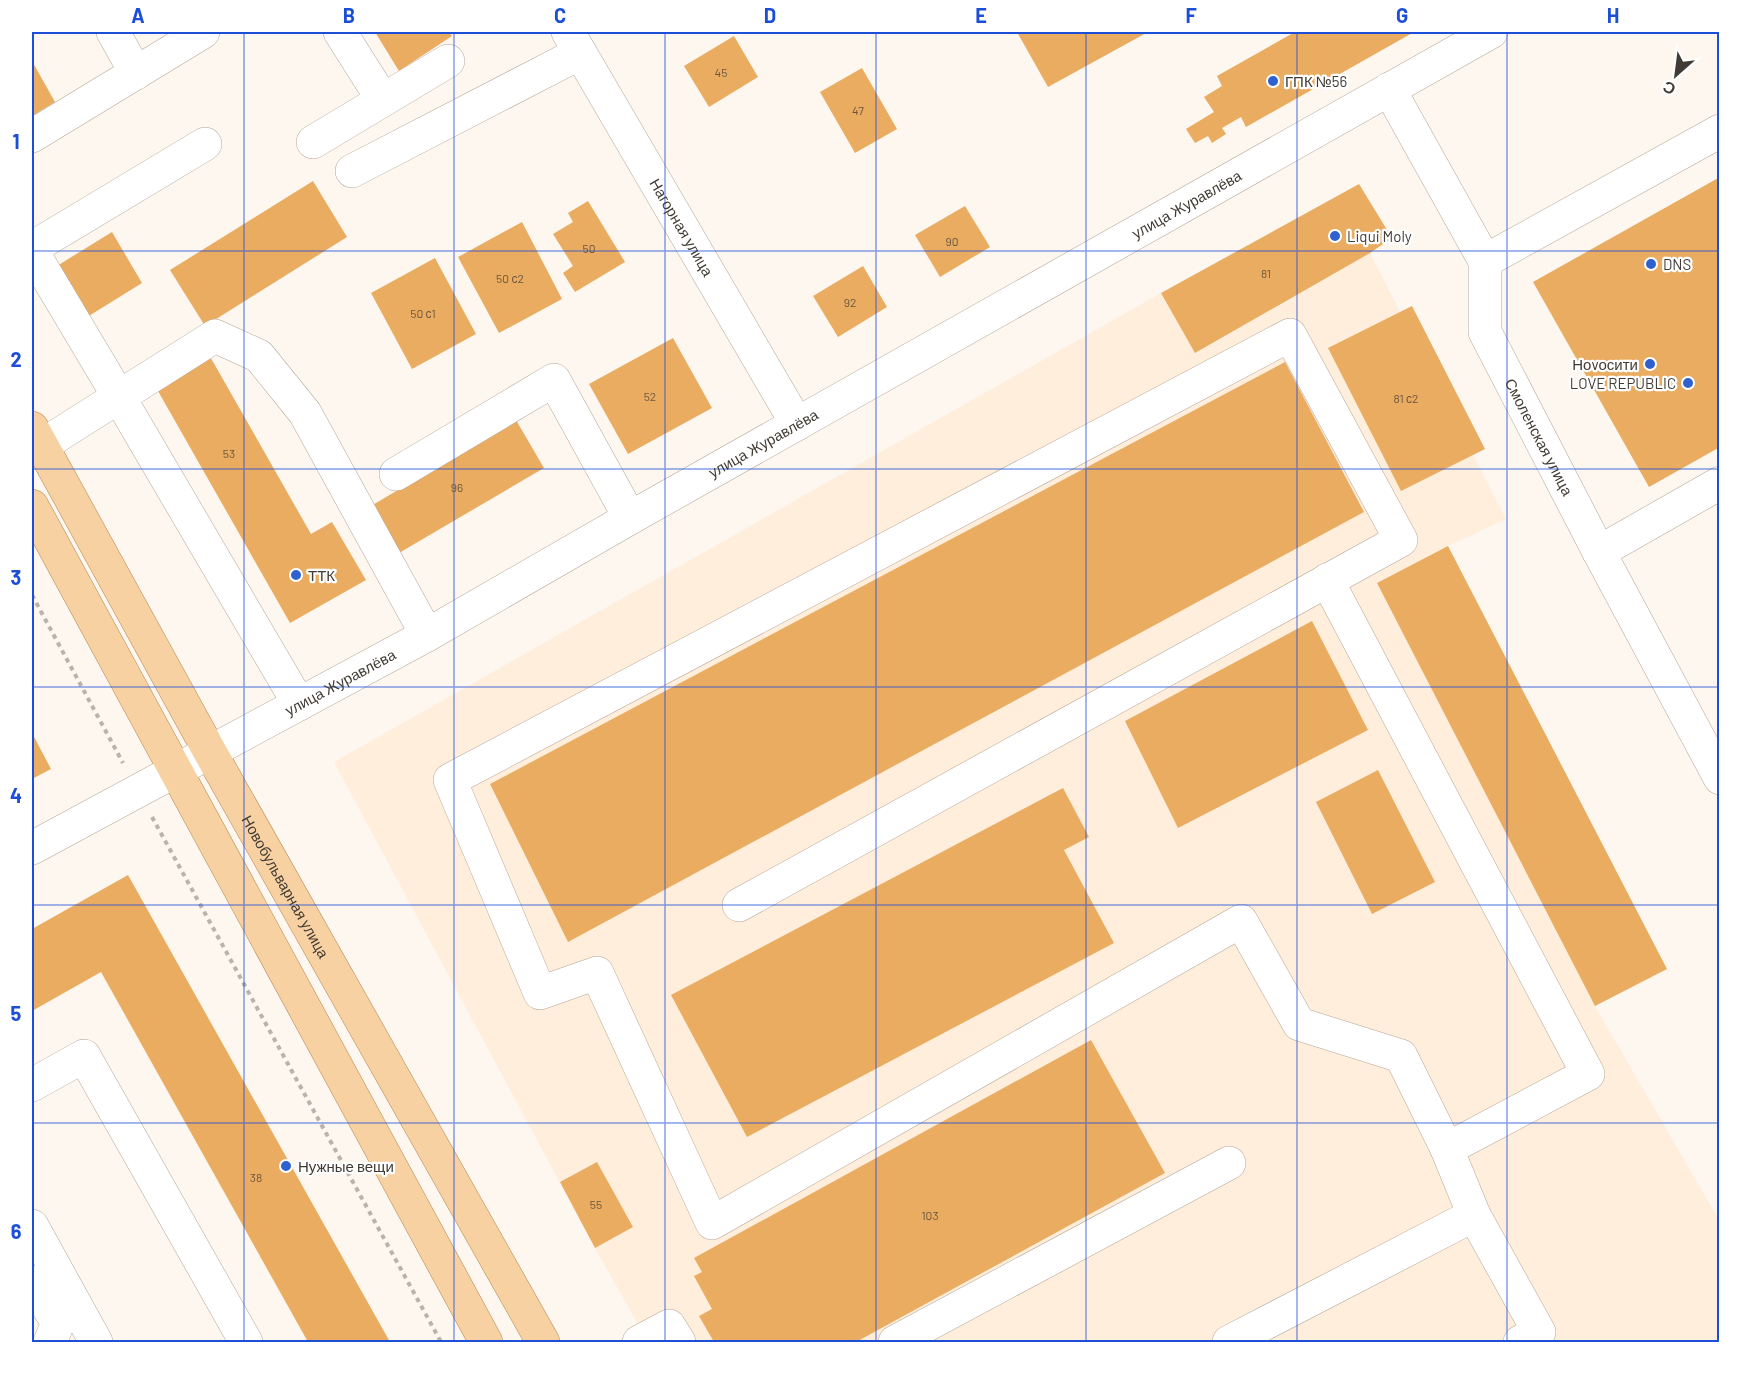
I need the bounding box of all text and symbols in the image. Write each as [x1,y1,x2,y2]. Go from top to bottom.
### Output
text: A [131,3,145,27]
text: B [343,3,355,27]
text: C [554,3,566,27]
text: D [764,3,776,27]
text: E [975,3,987,27]
text: F [1185,3,1197,27]
text: G [1396,3,1408,27]
text: H [1607,3,1619,27]
north arrow [1646,45,1706,105]
house number: 45 [715,65,727,79]
place label: ГПК №56 [1285,72,1347,90]
marker: ГПК №56 [1266,74,1280,88]
text: С [1659,77,1678,100]
house number: 47 [852,103,864,117]
text: 1 [12,129,20,153]
street label: улица Журавлёва [1128,166,1245,242]
street label: Нагорная улица [646,175,718,280]
place label: Liqui Moly [1347,227,1412,245]
marker: Liqui Moly [1328,229,1342,243]
house number: 90 [945,234,959,248]
house number: 50 [583,241,595,255]
place label: DNS [1663,255,1691,273]
marker: DNS [1644,257,1658,271]
house number: 81 [1261,266,1271,280]
house number: 50 с2 [496,271,524,285]
house number: 92 [844,295,856,309]
house number: 50 с1 [410,306,436,320]
text: 2 [10,347,22,371]
place label: Ноvосити [1572,355,1638,373]
marker: Ноvосити [1643,357,1657,371]
place label: LOVE REPUBLIC [1570,374,1676,392]
street label: Смоленская улица [1501,375,1577,499]
marker: LOVE REPUBLIC [1681,376,1695,390]
house number: 52 [644,389,656,403]
house number: 81 с2 [1394,391,1418,405]
street label: улица Журавлёва [705,404,822,481]
house number: 53 [223,446,235,460]
house number: 96 [451,480,463,494]
text: 3 [11,565,21,589]
place label: ТТК [308,566,335,584]
marker: ТТК [289,568,303,582]
street label: улица Журавлёва [282,644,399,719]
text: 4 [10,783,22,807]
street label: Новобульварная улица [238,812,334,961]
text: 5 [11,1001,22,1025]
place label: Нужные вещи [298,1157,394,1175]
marker: Нужные вещи [279,1159,293,1173]
house number: 38 [250,1170,262,1184]
house number: 55 [590,1197,602,1211]
house number: 103 [921,1208,939,1222]
text: 6 [11,1219,22,1243]

